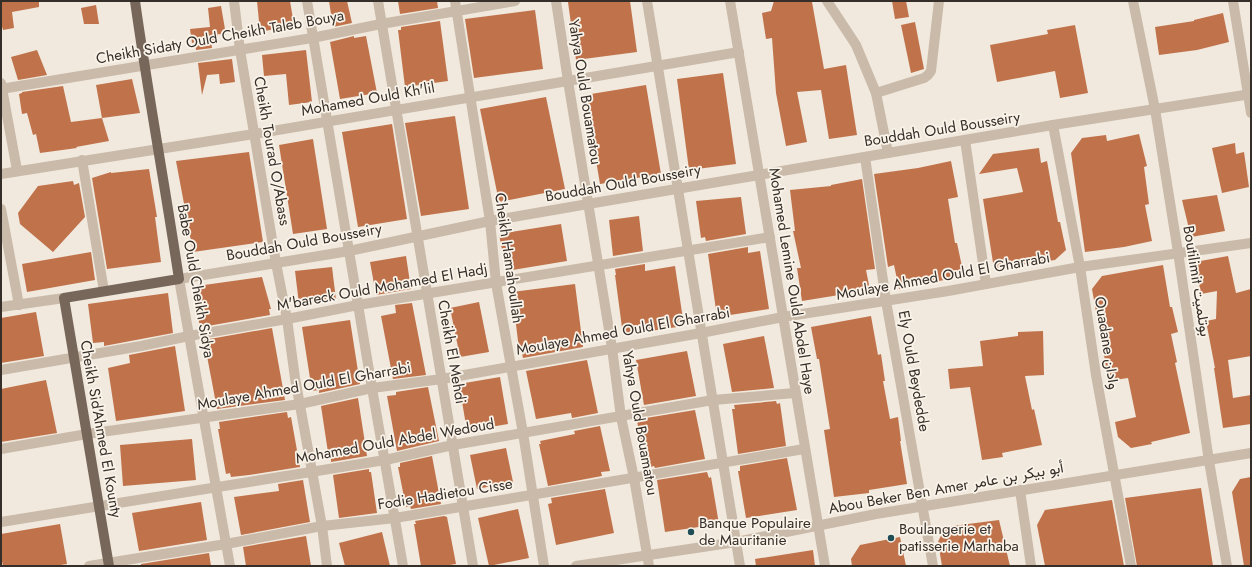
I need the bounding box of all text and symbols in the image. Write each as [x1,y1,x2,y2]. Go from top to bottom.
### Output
street label: Cheikh Sidaty Ould Cheikh Taleb Bouya [94,4,346,70]
street label: Yahya Ould Bouamatou [563,18,607,166]
street label: Cheikh Tourad O/Abass [248,75,296,227]
street label: Mohamed Ould Kh'lil [300,76,436,122]
street label: Bouddah Ould Bousseiry [862,106,1022,152]
street label: Bouddah Ould Bousseiry [543,158,703,208]
street label: Mohamed Lemine Ould Abdel Haye [763,166,821,396]
street label: Cheikh Hamahoullah [489,191,529,325]
street label: Babe Ould Cheikh Sidya [172,202,220,360]
street label: Bouddah Ould Bousseiry [224,217,384,267]
street label: Boutilimit بوتلميت [1177,224,1217,338]
street label: Moulaye Ahmed Ould El Gharrabi [834,246,1052,306]
street label: M'bareck Ould Mohamed El Hadj [275,258,489,316]
street label: Ouadane وادان [1089,295,1125,391]
street label: Cheikh El Mehdi [432,298,472,406]
street label: Moulaye Ahmed Ould El Gharrabi [514,301,732,361]
street label: Ely Ould Beydedde [893,309,936,434]
street label: Cheikh Sid'Ahmed El Kounty [75,338,128,520]
street label: Yahya Ould Bouamatou [616,349,664,497]
street label: Moulaye Ahmed Ould El Gharrabi [195,356,413,416]
street label: Mohamed Ould Abdel Wedoud [294,413,496,469]
street label: Abou Beker Ben Amer أبو بيكر بن عامر [827,456,1066,520]
street label: Fodie Hadietou Cisse [376,472,514,516]
place label: Banque Populaire de Mauritanie [699,512,811,551]
place label: Boulangerie et patisserie Marhaba [899,518,1019,557]
marker: Banque Populaire de Mauritanie [686,527,696,537]
marker: Boulangerie et patisserie Marhaba [886,533,896,543]

